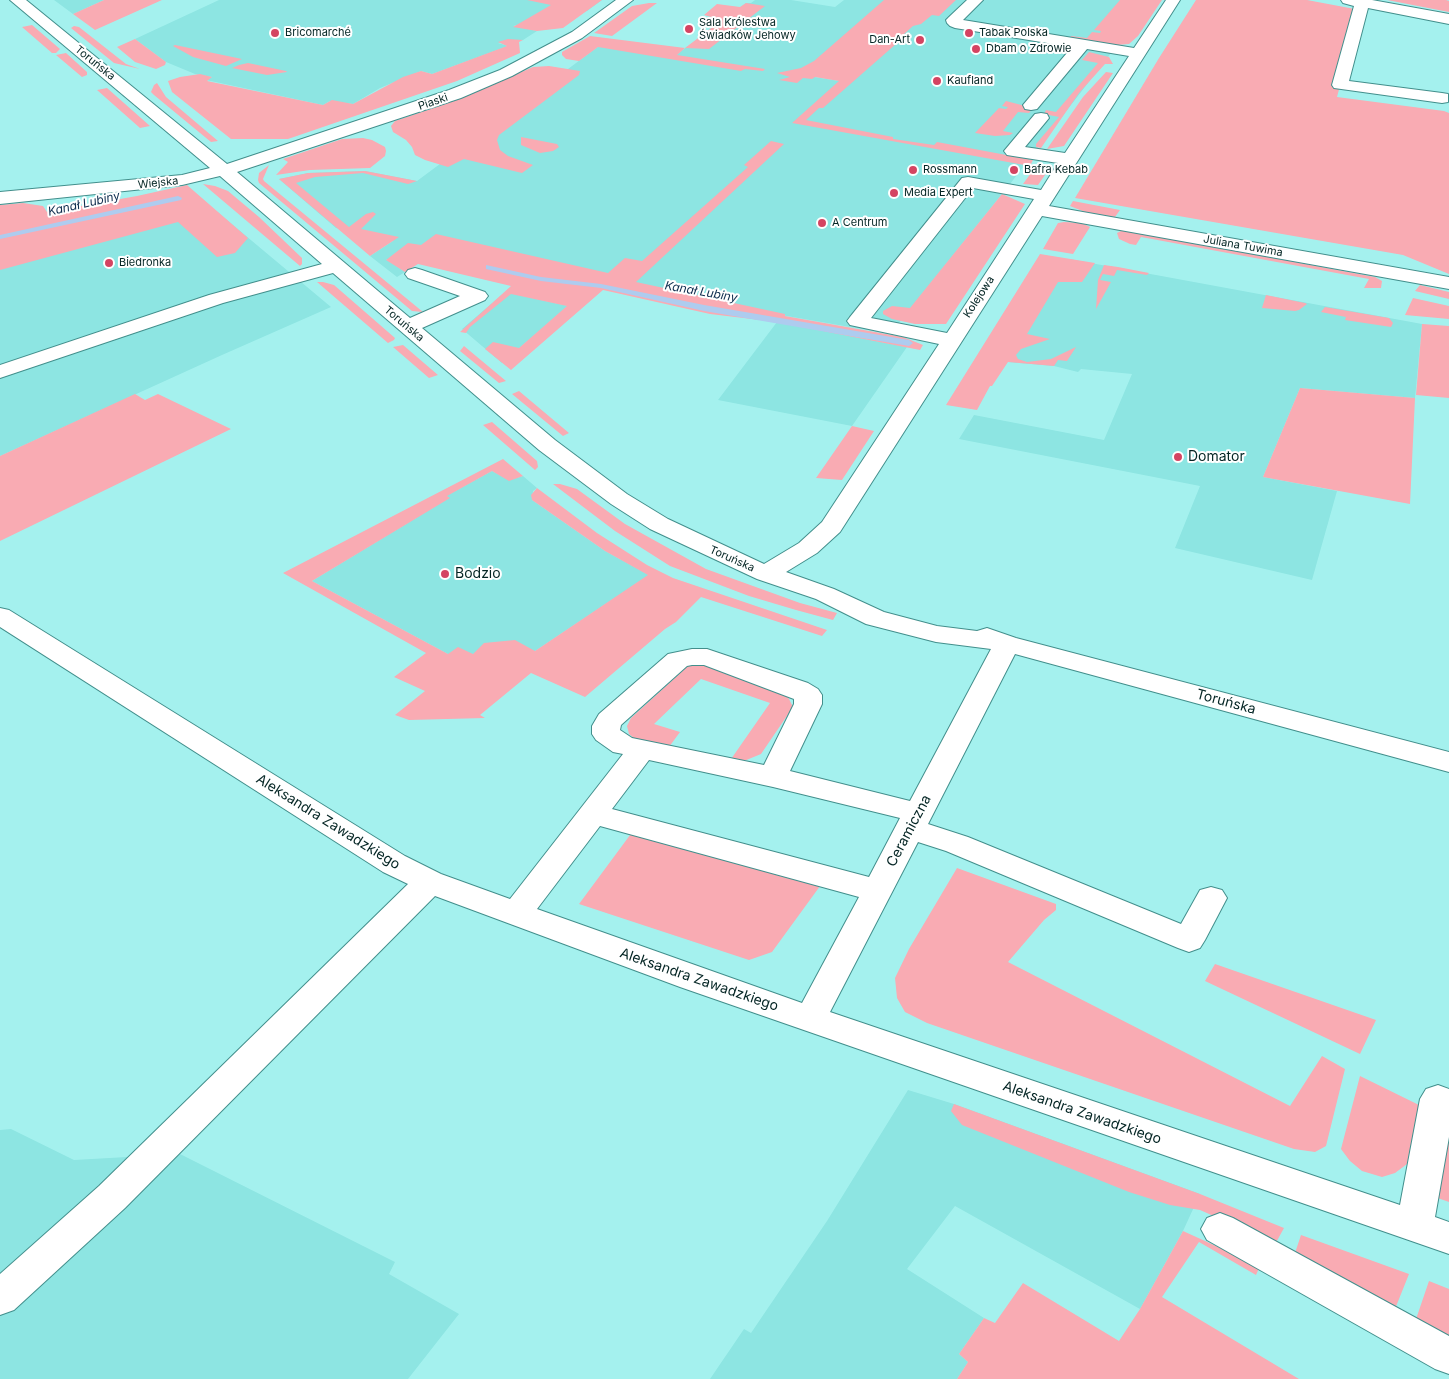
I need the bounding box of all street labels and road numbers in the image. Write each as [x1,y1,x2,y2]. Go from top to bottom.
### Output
street label: Toruńska [72,43,118,83]
street label: Piaski [416,91,450,113]
street label: Wiejska [137,174,179,192]
street label: Juliana Tuwima [1202,233,1284,259]
street label: Kolejowa [961,274,997,320]
street label: Toruńska [381,304,427,344]
street label: Toruńska [707,543,757,575]
street label: Toruńska [1194,686,1258,718]
street label: Aleksandra Zawadzkiego [253,771,403,873]
street label: Ceramiczna [883,792,935,870]
street label: Aleksandra Zawadzkiego [618,945,780,1015]
street label: Aleksandra Zawadzkiego [1001,1078,1163,1148]

